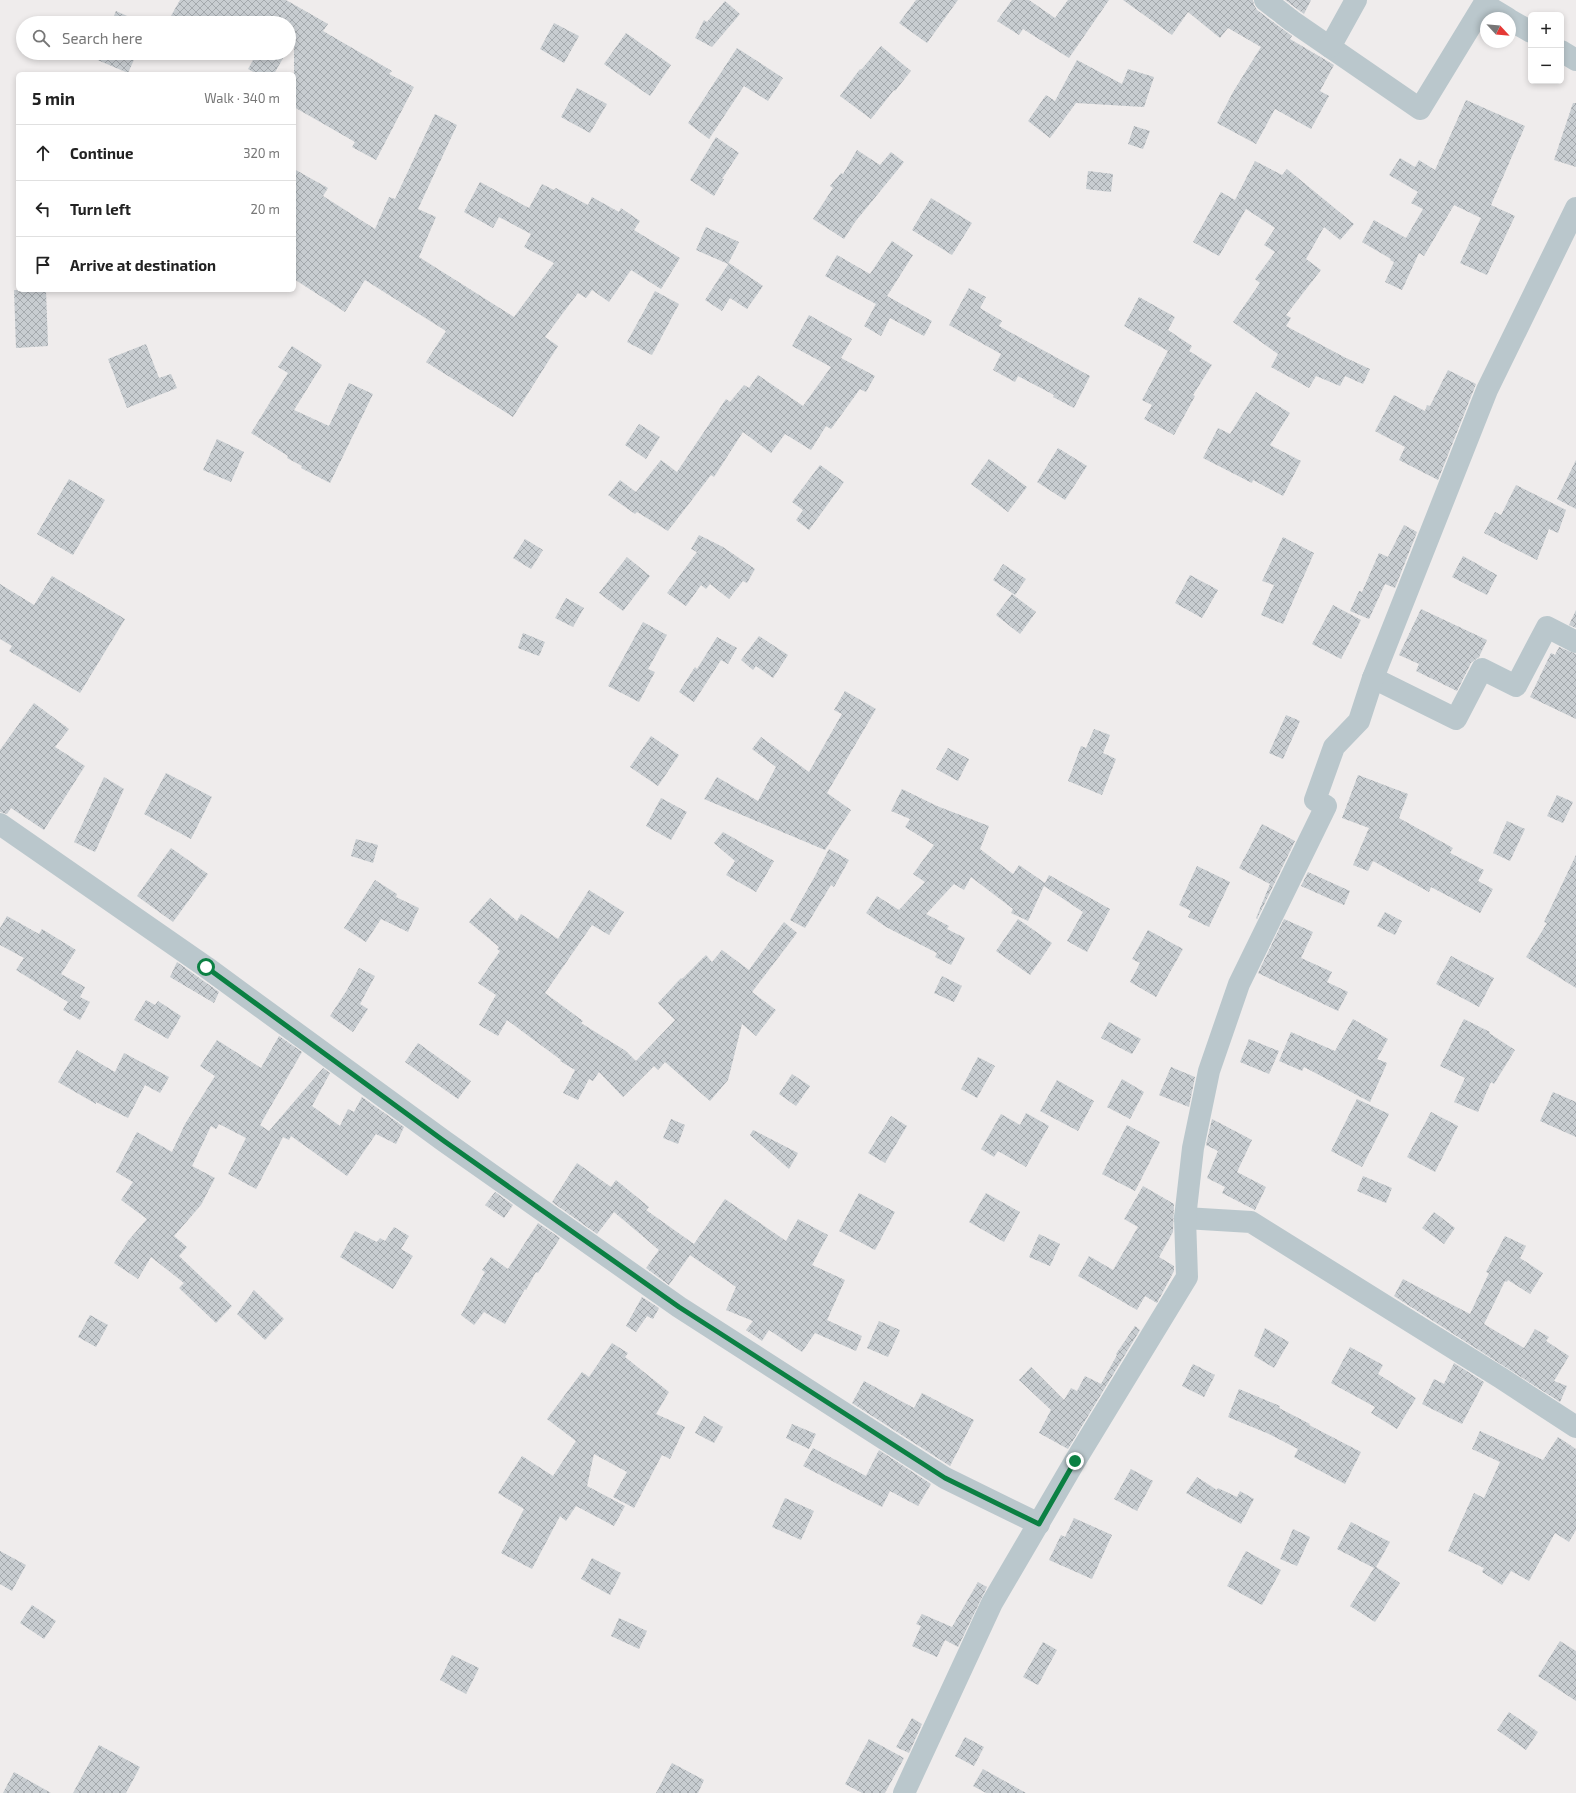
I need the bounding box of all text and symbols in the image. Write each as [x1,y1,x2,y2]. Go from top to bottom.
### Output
north arrow [1480,12,1516,48]
map controls [1528,12,1564,84]
button: + [1528,12,1564,48]
search box [16,16,296,60]
icon: search [30,27,52,49]
text: Search here [62,29,143,47]
button: − [1528,48,1564,84]
text: 5 min [32,88,75,108]
text: Walk · 340 m [204,90,280,106]
icon: ahead [32,142,54,164]
text: Continue [70,144,133,162]
text: 320 m [243,145,280,161]
icon: left [32,198,54,220]
text: Turn left [70,200,131,218]
text: 20 m [251,201,280,217]
icon: arrive [32,254,54,276]
text: Arrive at destination [70,256,216,274]
route start [197,958,215,976]
route end [1066,1452,1084,1470]

